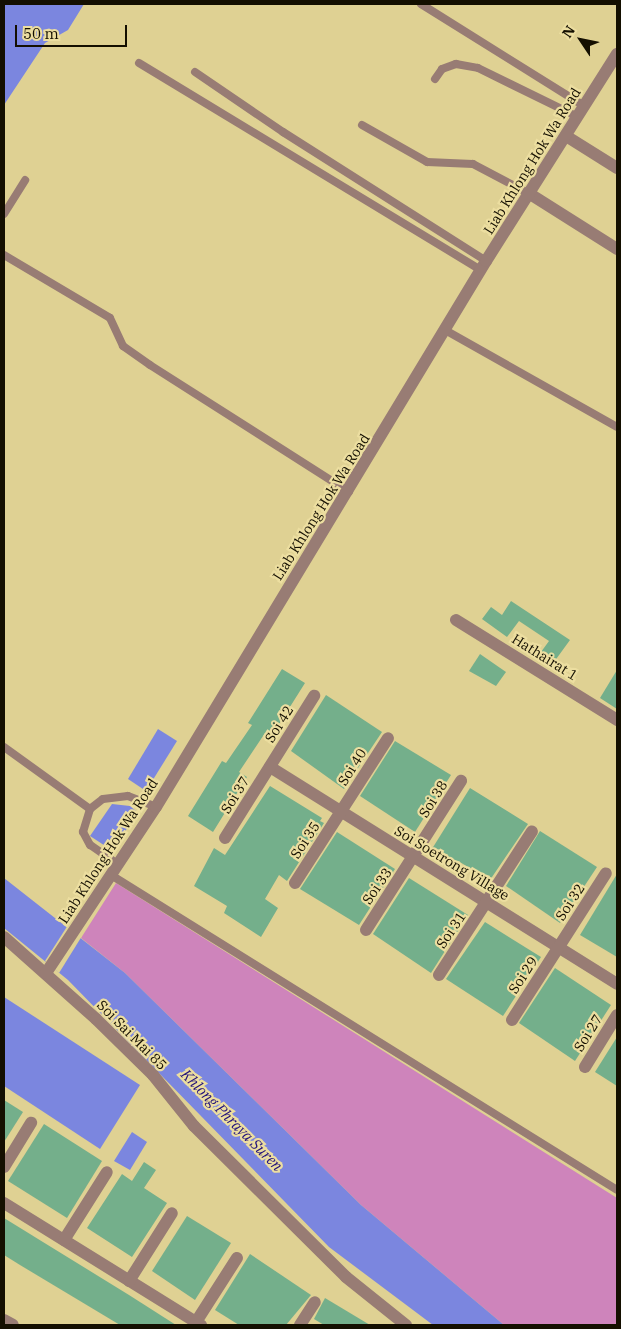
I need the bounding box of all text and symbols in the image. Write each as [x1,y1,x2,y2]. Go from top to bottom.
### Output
scale bar [18,15,130,47]
north arrow [556,15,606,65]
text: N [558,22,579,41]
text: 50 m [23,24,59,43]
street label: Liab Khlong Hok Wa Road [480,85,584,237]
street label: Liab Khlong Hok Wa Road [269,431,373,583]
street label: Hathairat 1 [509,630,581,684]
street label: Soi 42 [261,702,297,746]
street label: Soi 40 [334,745,370,789]
street label: Soi 37 [217,773,253,817]
street label: Liab Khlong Hok Wa Road [55,775,161,927]
street label: Soi 38 [415,777,451,821]
street label: Soi 35 [287,818,323,862]
street label: Soi Soetrong Village [392,822,512,904]
street label: Soi 33 [359,864,395,908]
street label: Soi 32 [552,880,588,924]
street label: Soi 31 [433,908,469,952]
street label: Soi 29 [505,953,541,997]
street label: Soi Sai Mai 85 [94,997,170,1073]
street label: Soi 27 [570,1011,606,1055]
water label: Khlong Phraya Suren [177,1065,287,1175]

